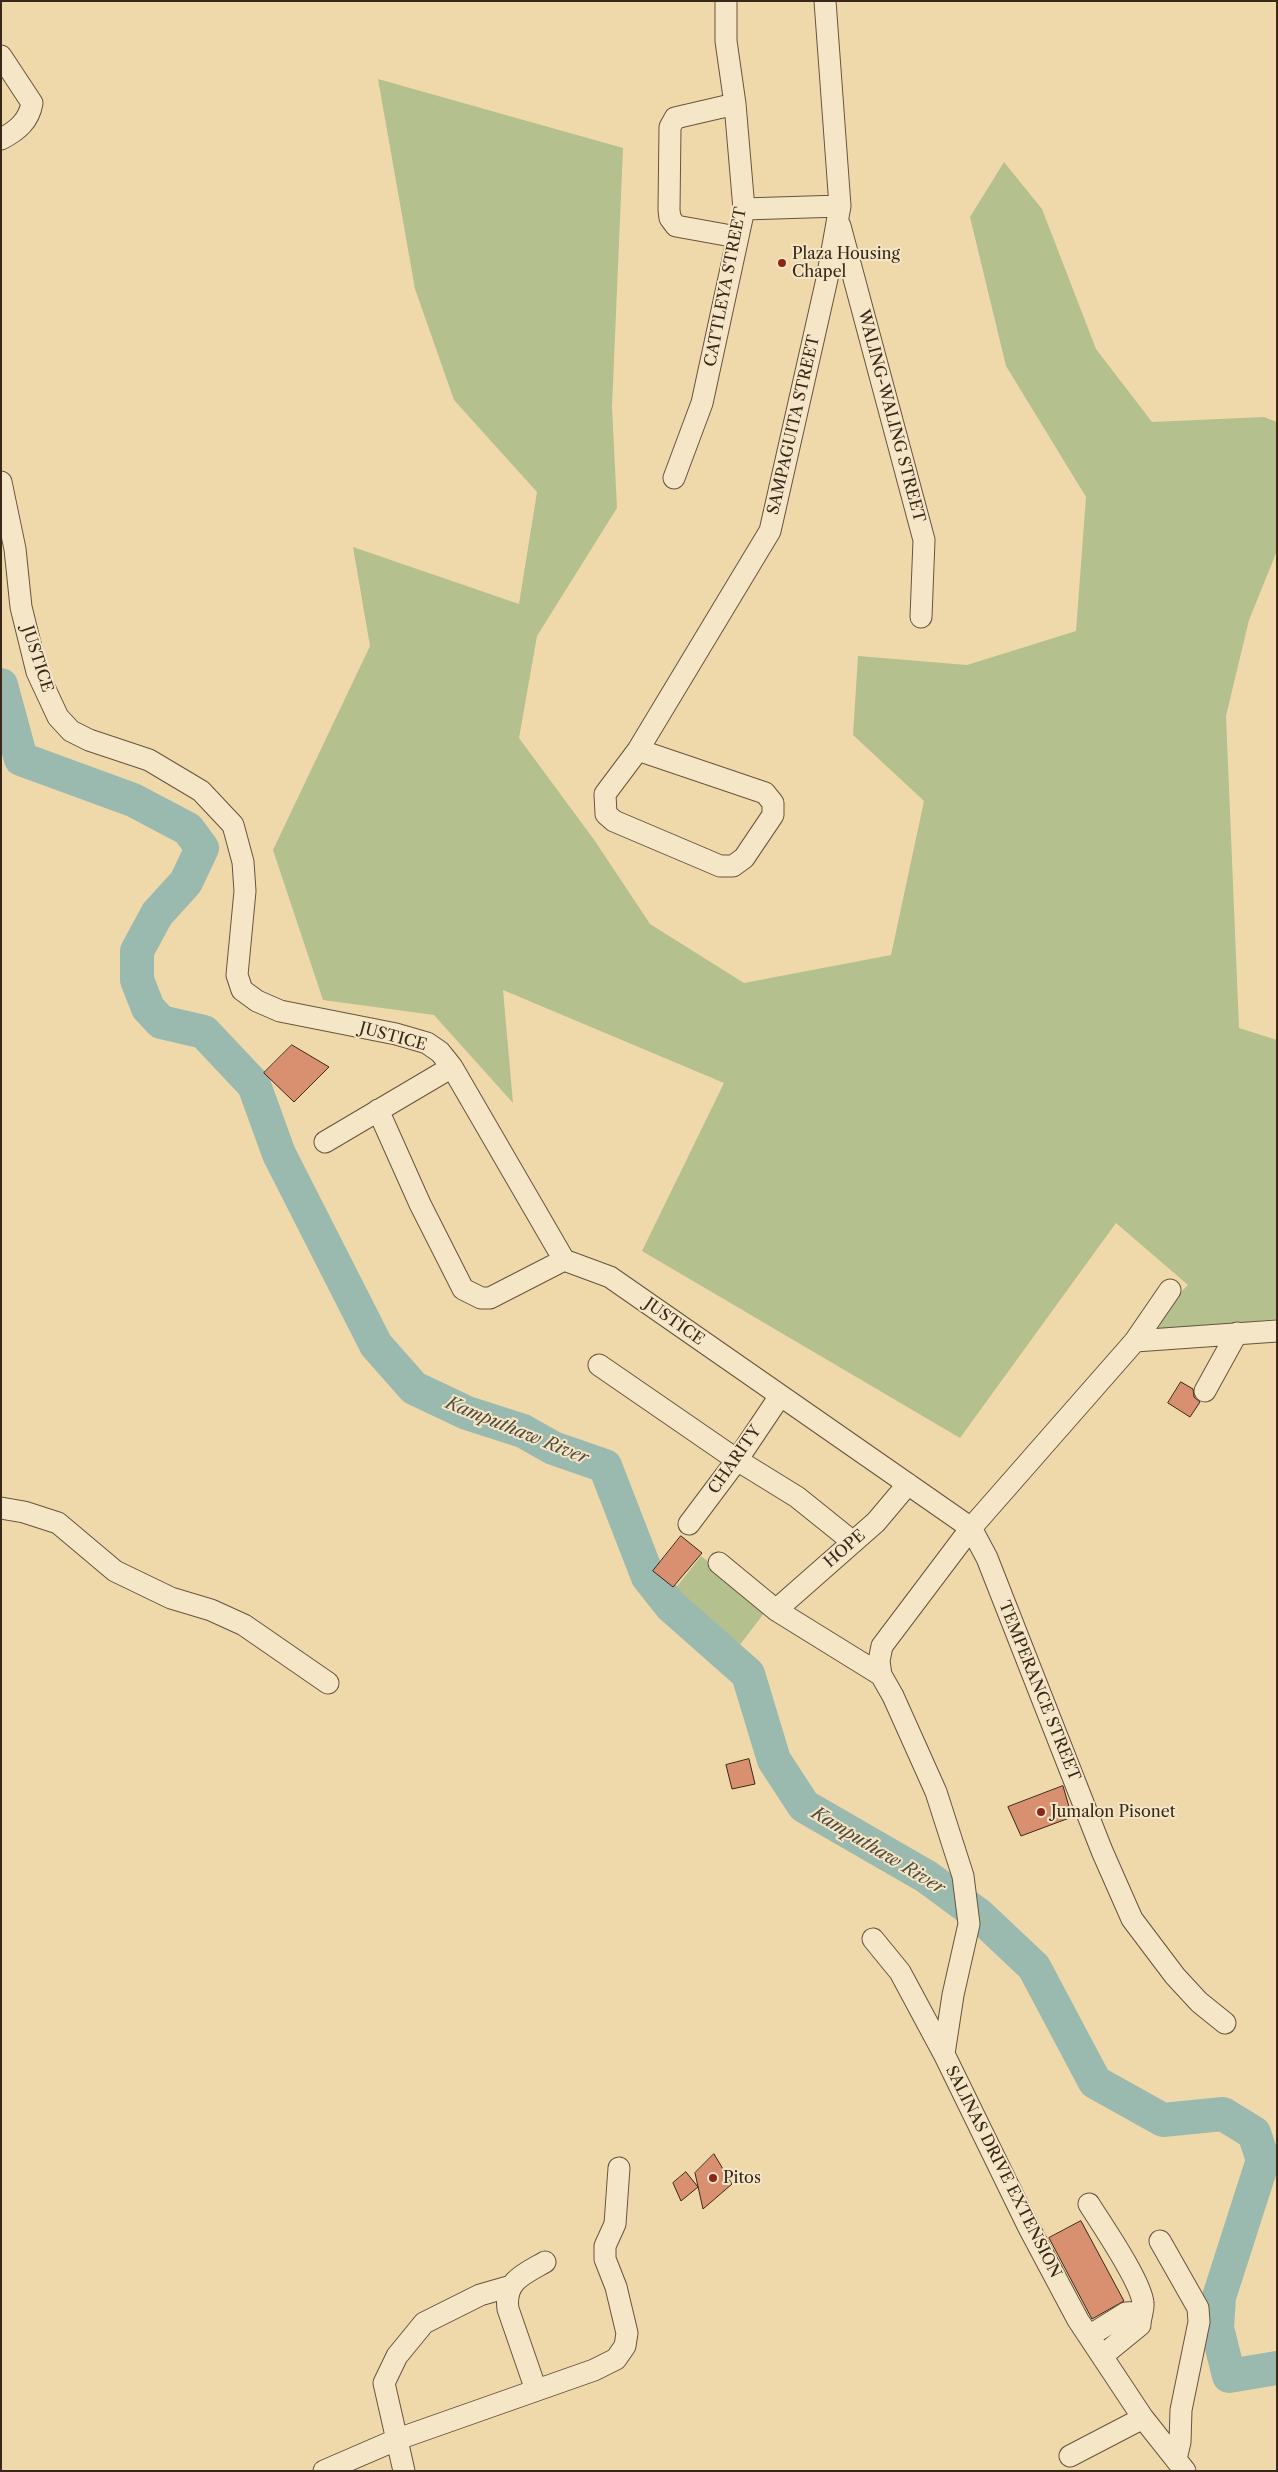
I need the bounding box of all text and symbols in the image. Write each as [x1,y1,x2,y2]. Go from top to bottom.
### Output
street label: CATTLEYA STREET [701,206,751,368]
place label: Plaza Housing Chapel [792,244,900,282]
marker: Plaza Housing Chapel [776,257,788,269]
street label: WALING-WALING STREET [853,308,929,524]
street label: SAMPAGUITA STREET [764,333,824,517]
street label: JUSTICE [17,623,57,695]
street label: JUSTICE [357,1019,429,1055]
street label: JUSTICE [640,1294,708,1350]
water label: Kamputhaw River [443,1393,591,1469]
street label: CHARITY [705,1422,765,1498]
street label: HOPE [821,1526,869,1572]
street label: TEMPERANCE STREET [994,1598,1084,1784]
place label: Jumalon Pisonet [1051,1802,1175,1822]
water label: Kamputhaw River [807,1803,949,1899]
marker: Jumalon Pisonet [1035,1806,1047,1818]
street label: SALINAS DRIVE EXTENSION [941,2063,1065,2281]
place label: Pitos [723,2168,761,2188]
marker: Pitos [707,2172,719,2184]

